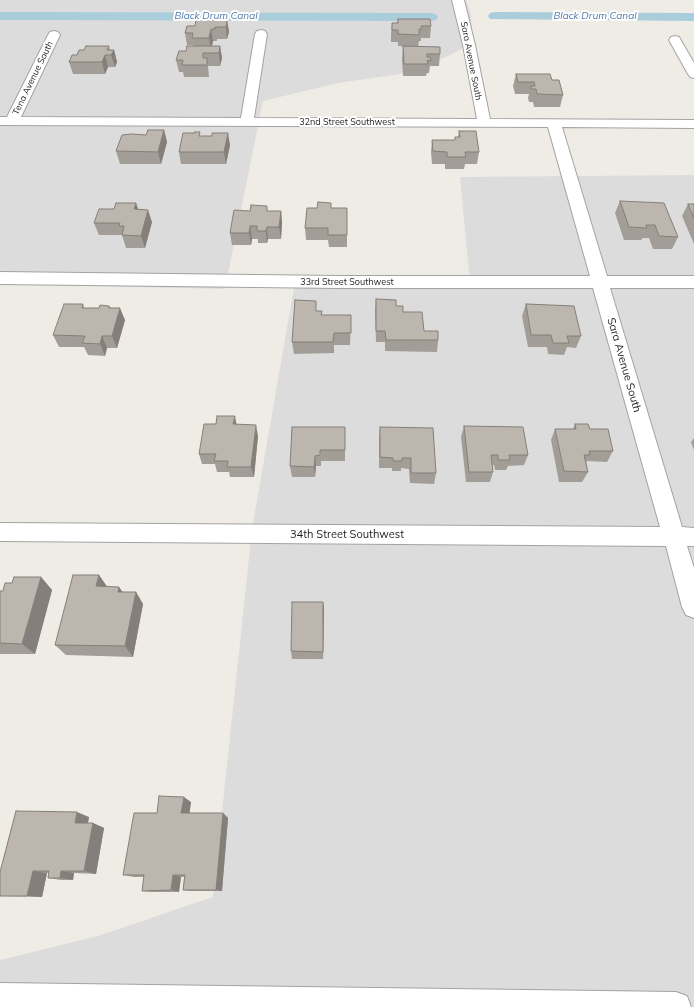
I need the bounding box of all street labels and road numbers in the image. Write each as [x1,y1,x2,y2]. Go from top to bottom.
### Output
street label: Sara Avenue South [458,21,484,101]
street label: Tena Avenue South [10,39,56,117]
street label: 32nd Street Southwest [299,117,395,127]
street label: 33rd Street Southwest [300,277,394,287]
street label: Sara Avenue South [604,316,644,414]
street label: 34th Street Southwest [290,528,404,542]

